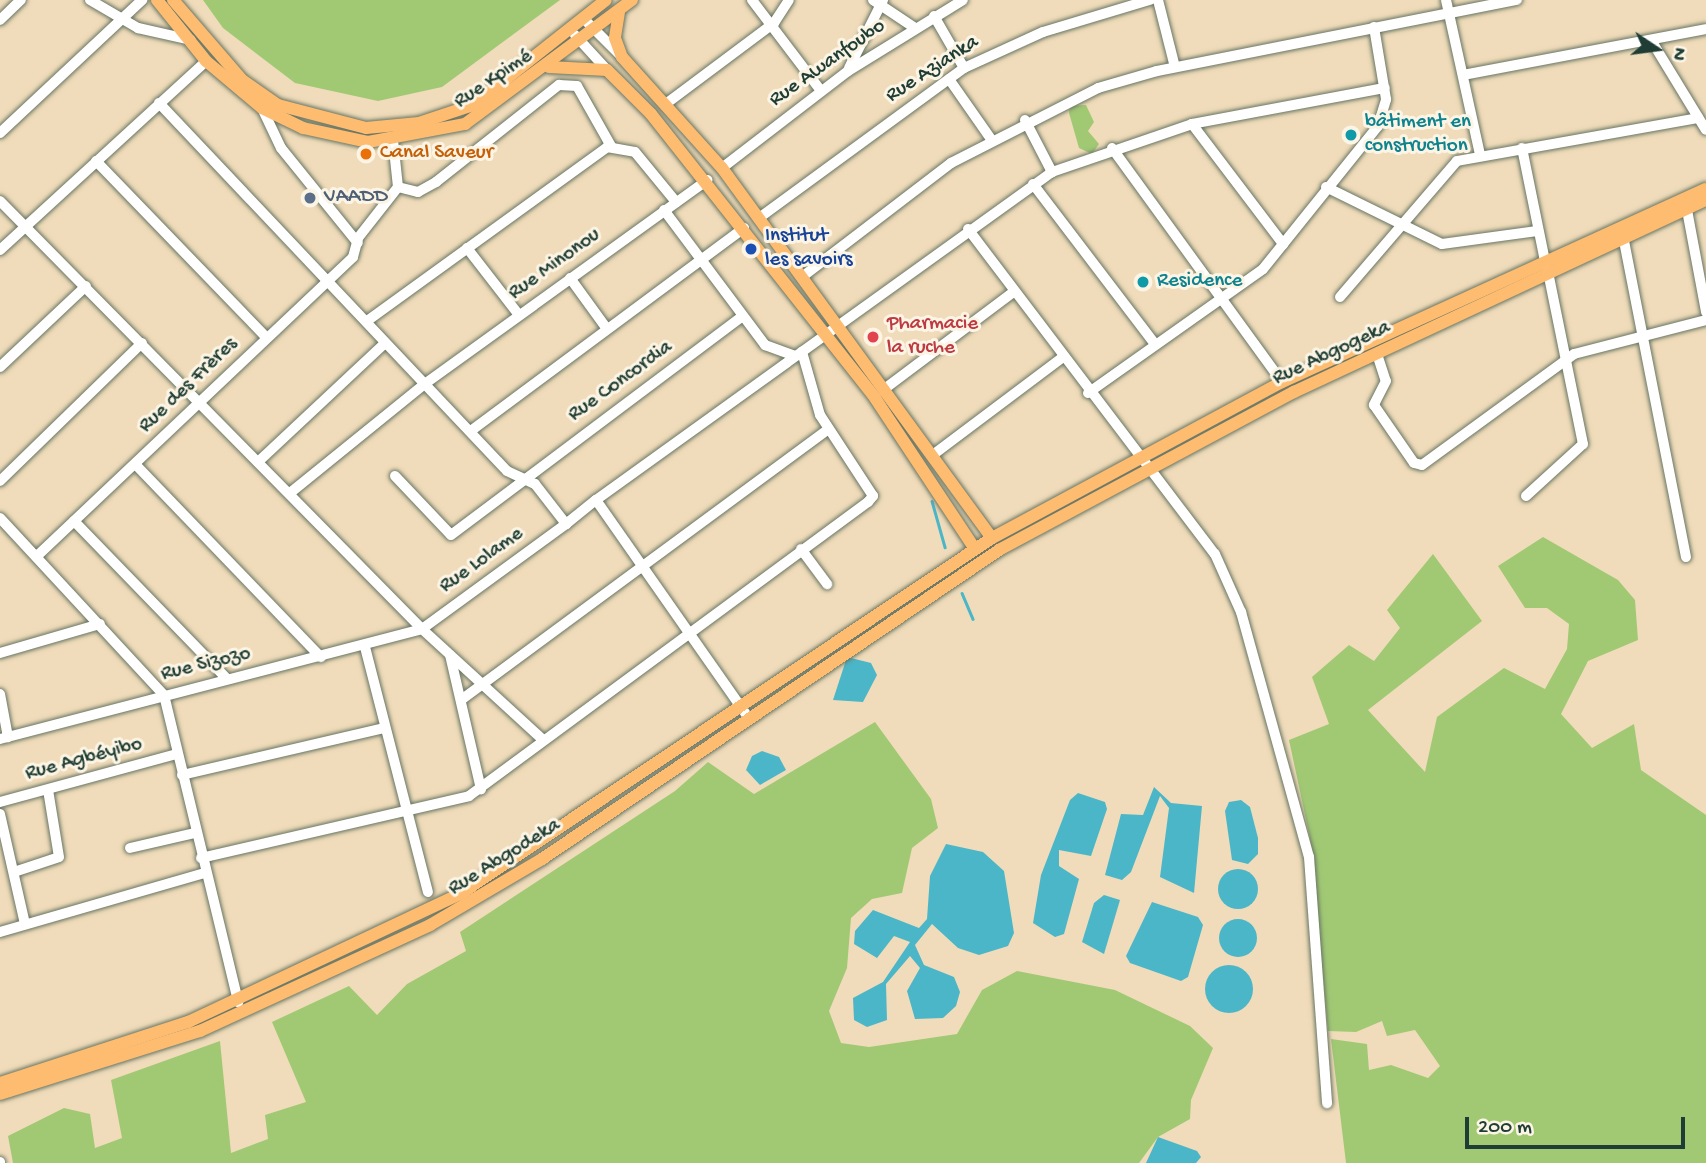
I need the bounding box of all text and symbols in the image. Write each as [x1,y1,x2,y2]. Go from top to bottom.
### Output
north arrow [1622,14,1692,84]
street label: Rue Awanfoubo [765,15,891,113]
street label: Rue Azianka [882,31,984,109]
street label: Rue Kpimé [450,45,538,115]
text: N [1665,45,1691,62]
place label: bâtiment en construction [1365,110,1471,160]
marker: bâtiment en construction [1343,127,1359,143]
place label: Canal Saveur [380,141,493,167]
marker: Canal Saveur [358,146,374,162]
place label: VAADD [324,185,388,211]
marker: VAADD [302,190,318,206]
street label: Rue Minonou [504,223,606,307]
place label: Institut les savoirs [765,224,852,274]
marker: Institut les savoirs [743,241,759,257]
place label: Residence [1157,269,1242,295]
marker: Residence [1135,274,1151,290]
place label: Pharmacie la ruche [887,312,978,362]
street label: Rue Abgogeka [1269,316,1395,392]
marker: Pharmacie la ruche [865,329,881,345]
street label: Rue des Frères [134,333,244,439]
street label: Rue Concordia [564,336,678,428]
street label: Rue Lolame [435,522,529,600]
street label: Rue Sizozo [159,642,253,688]
street label: Rue Agbéyibo [23,732,145,788]
street label: Rue Abgodeka [444,814,566,902]
scale bar [1468,1104,1688,1148]
text: 200 m [1478,1116,1532,1141]

